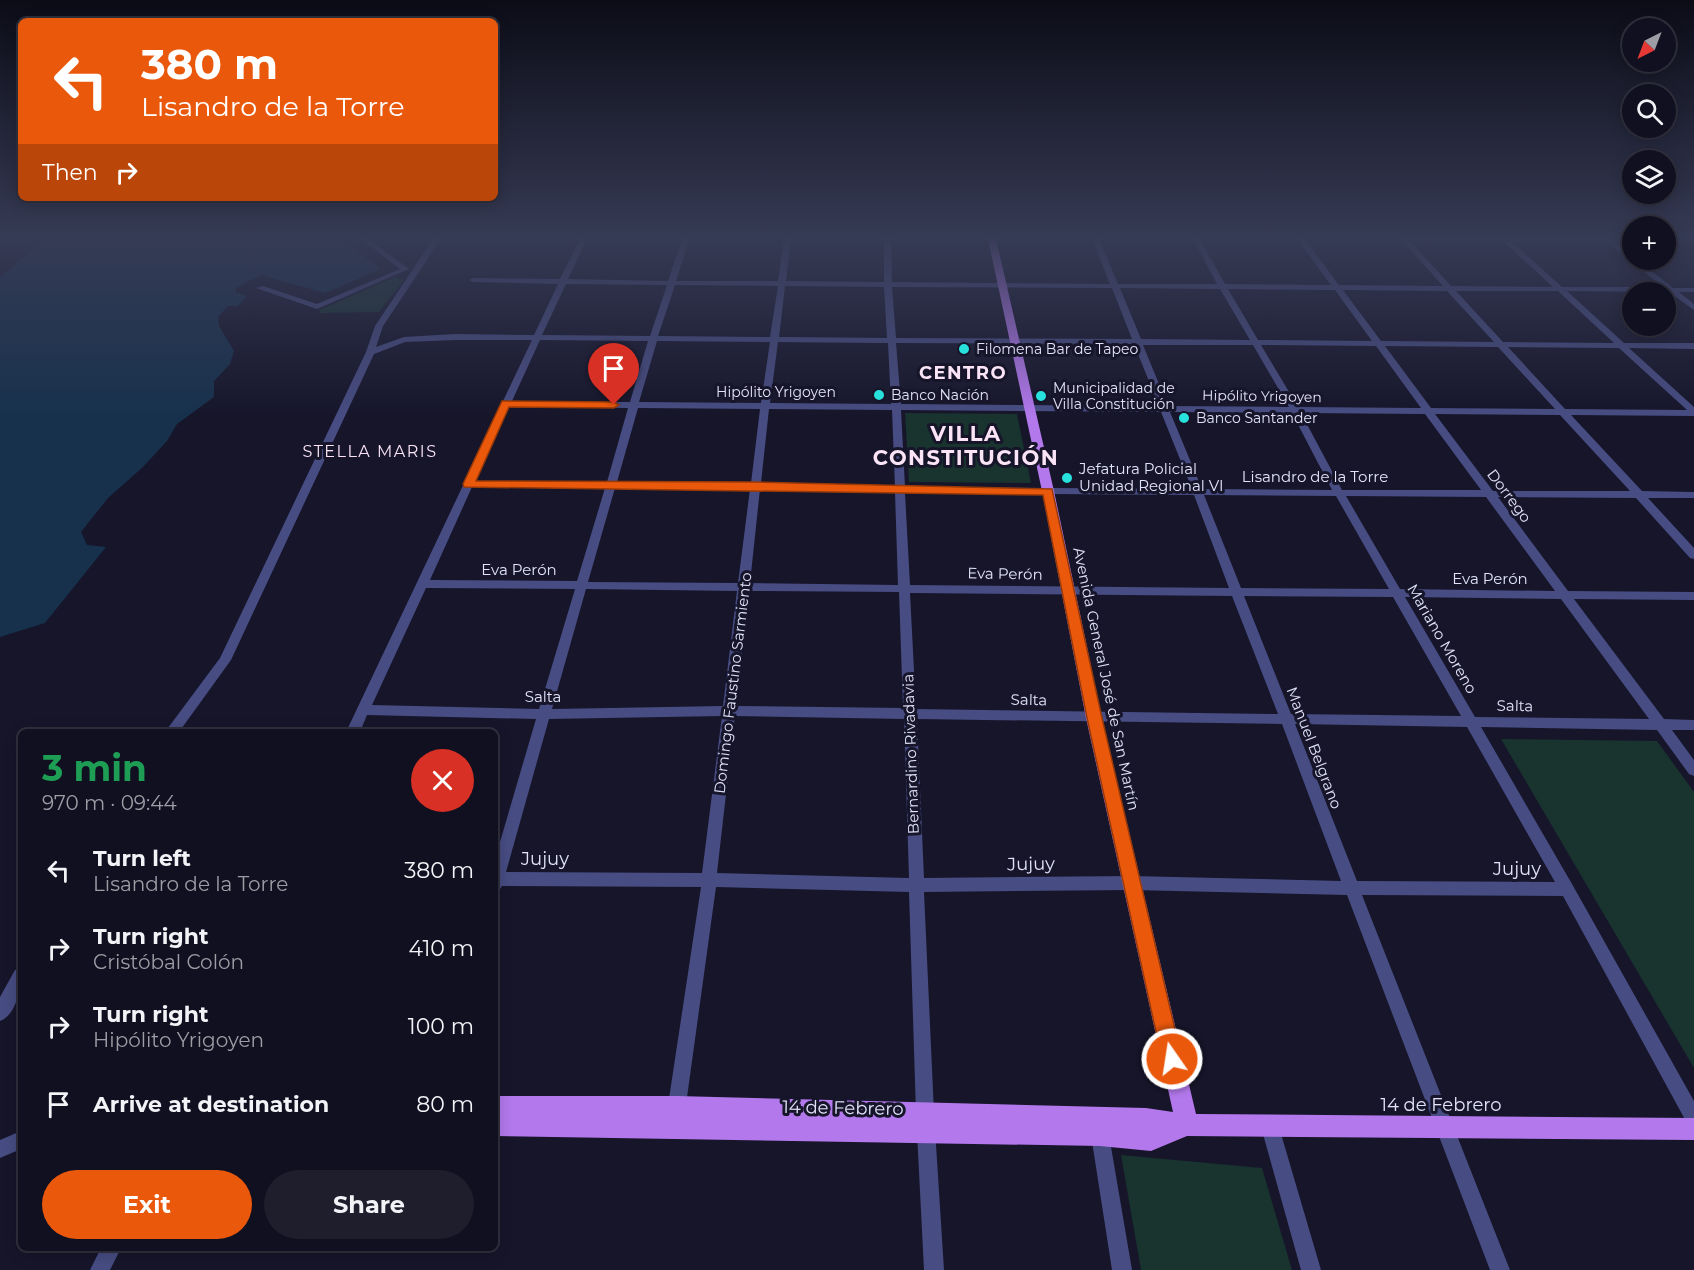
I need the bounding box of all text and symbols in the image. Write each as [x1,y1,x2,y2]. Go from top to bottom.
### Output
north arrow [1622,18,1676,72]
map controls [1622,18,1676,336]
text: 380 m [141,38,278,90]
icon: left [42,42,120,120]
button: search [1622,84,1676,138]
text: Lisandro de la Torre [141,90,405,123]
button: layers [1622,150,1676,204]
icon: right [110,156,143,189]
text: Then [42,159,98,186]
button: + [1622,216,1676,270]
button: − [1622,282,1676,336]
place label: Filomena Bar de Tapeo [976,340,1138,358]
marker: Filomena Bar de Tapeo [957,342,971,356]
pin [588,343,639,405]
icon: arrive [597,352,630,385]
district label: CENTRO [919,362,1007,384]
place label: Municipalidad de Villa Constitución [1053,379,1175,413]
street label: Hipólito Yrigoyen [716,383,836,401]
place label: Banco Nación [891,386,989,404]
street label: Hipólito Yrigoyen [1202,386,1322,406]
marker: Banco Nación [872,388,886,402]
marker: Municipalidad de Villa Constitución [1034,389,1048,403]
place label: Banco Santander [1196,409,1318,427]
marker: Banco Santander [1177,411,1191,425]
district label: VILLA CONSTITUCIÓN [873,421,1059,470]
district label: STELLA MARIS [302,442,438,461]
place label: Jefatura Policial Unidad Regional VI [1078,459,1224,495]
street label: Dorrego [1483,465,1536,526]
street label: Lisandro de la Torre [1242,467,1388,486]
marker: Jefatura Policial Unidad Regional VI [1060,471,1074,485]
street label: Avenida General José de San Martín [1069,545,1144,812]
street label: Eva Perón [481,560,557,579]
street label: Eva Perón [967,563,1043,584]
street label: Eva Perón [1452,569,1528,588]
street label: Domingo Faustino Sarmiento [709,571,756,795]
street label: Mariano Moreno [1403,580,1482,697]
street label: Bernardino Rivadavia [898,674,923,834]
street label: Manuel Belgrano [1282,684,1346,811]
street label: Salta [525,687,561,706]
street label: Salta [1011,690,1047,709]
street label: Salta [1497,696,1533,715]
text: 3 min [42,746,147,790]
button: close [411,749,474,812]
text: 970 m · 09:44 [42,791,177,815]
text: Turn left [93,845,191,872]
street label: Jujuy [520,848,569,870]
street label: Jujuy [1006,853,1055,875]
icon: left [42,854,75,887]
text: 380 m [404,857,474,884]
street label: Jujuy [1492,858,1541,880]
text: Lisandro de la Torre [93,872,288,896]
text: Turn right [93,923,208,950]
icon: right [42,932,75,965]
text: 410 m [408,935,474,962]
text: Cristóbal Colón [93,950,244,974]
text: Turn right [93,1001,208,1028]
icon: right [42,1010,75,1043]
text: 100 m [408,1013,474,1040]
position arrow [1140,1027,1204,1091]
text: Hipólito Yrigoyen [93,1028,264,1052]
icon: arrive [42,1088,75,1121]
text: Arrive at destination [93,1091,329,1118]
text: 80 m [416,1091,474,1118]
street label: 14 de Febrero [1380,1094,1502,1116]
street label: 14 de Febrero [782,1096,904,1120]
button: Exit [42,1170,252,1239]
button: Share [264,1170,474,1239]

